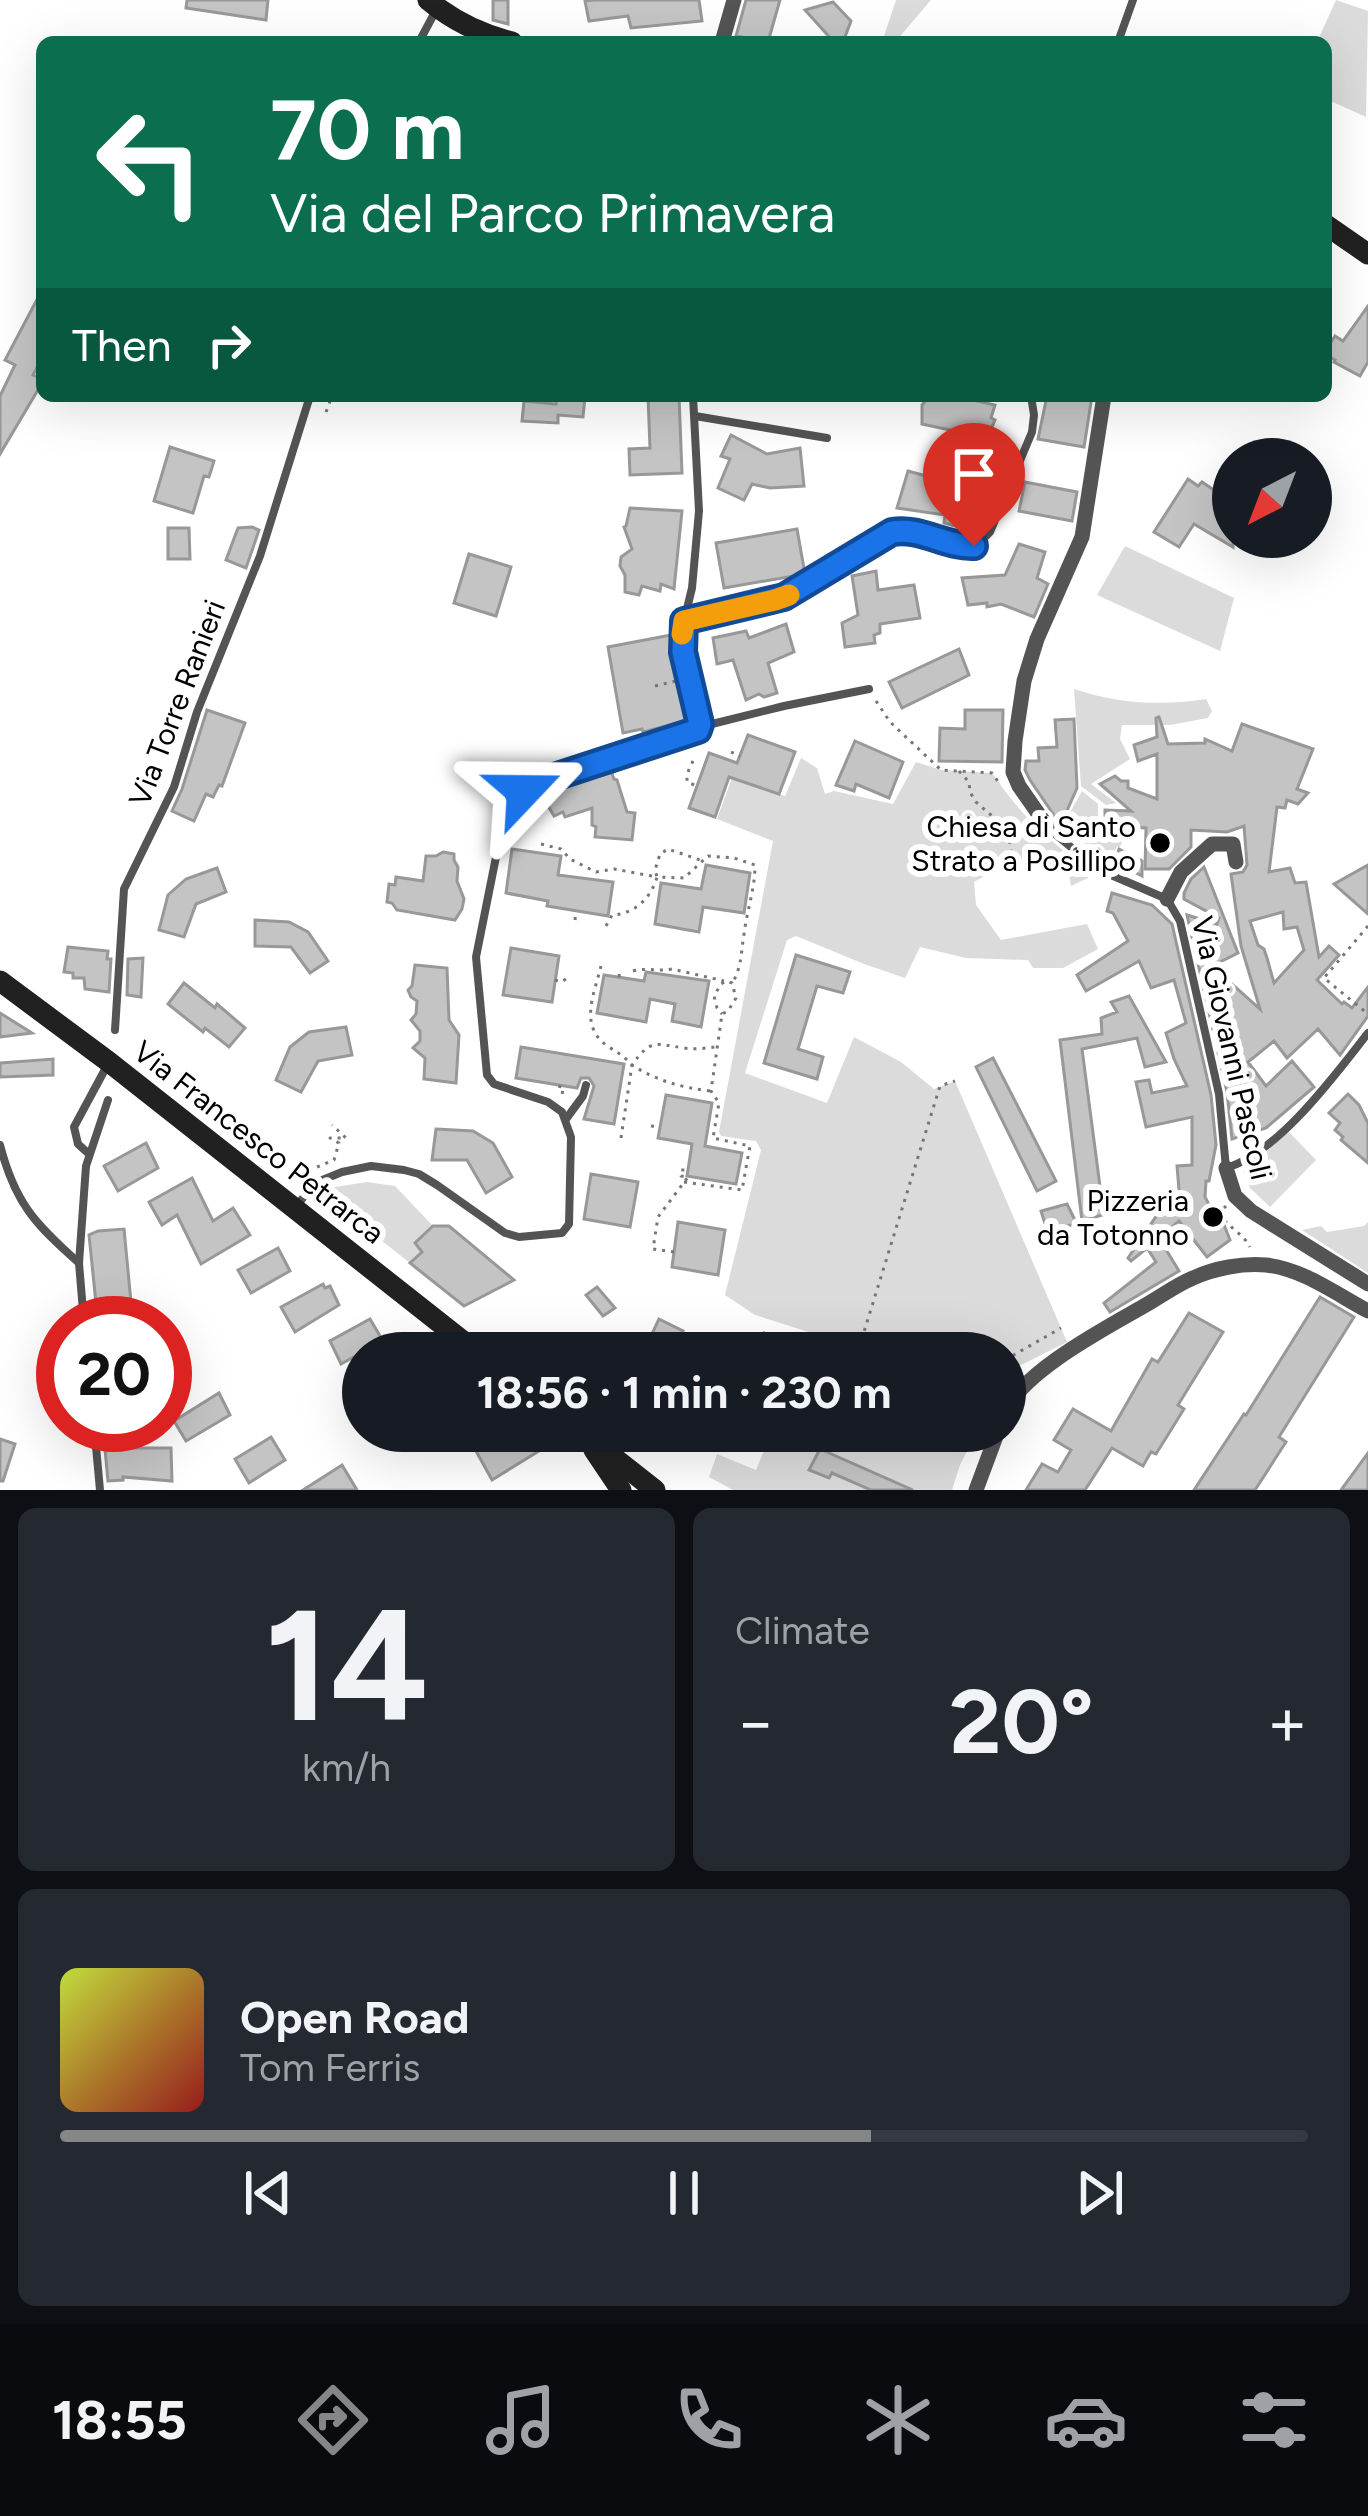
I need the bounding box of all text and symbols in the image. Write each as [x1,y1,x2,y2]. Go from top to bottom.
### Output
text: 70 m [270,79,464,180]
icon: left [72,84,228,240]
text: Via del Parco Primavera [270,181,835,246]
icon: right [196,312,262,378]
text: Then [72,318,172,372]
pin [923,423,1025,546]
north arrow [1212,438,1332,558]
map controls [1212,438,1332,558]
icon: arrive [941,441,1007,507]
street label: Via Torre Ranieri [121,595,233,811]
position arrow [461,728,587,854]
place label: Chiesa di Santo Strato a Posillipo [911,808,1136,879]
marker: Chiesa di Santo Strato a Posillipo [1147,830,1173,856]
street label: Via Giovanni Pascoli [1184,913,1280,1183]
street label: Via Francesco Petrarca [126,1033,392,1251]
place label: Pizzeria da Totonno [1037,1182,1189,1253]
marker: Pizzeria da Totonno [1200,1204,1226,1230]
speed limit sign: 20 [36,1296,192,1452]
text: 18:56 · 1 min · 230 m [476,1365,892,1419]
text: 14 [264,1572,429,1759]
text: Climate [735,1607,870,1654]
text: 20° [949,1667,1094,1776]
text: − [735,1682,776,1762]
text: + [1267,1682,1308,1762]
text: km/h [302,1744,391,1791]
text: Open Road [240,1990,470,2044]
text: Tom Ferris [240,2044,420,2091]
icon: previous [235,2160,301,2226]
icon: pause [651,2160,717,2226]
icon: next [1067,2160,1133,2226]
icon: directions [291,2378,375,2462]
icon: music [479,2378,563,2462]
icon: phone [667,2378,751,2462]
icon: climate [856,2378,940,2462]
icon: car [1044,2378,1128,2462]
icon: filters [1232,2378,1316,2462]
text: 18:55 [52,2388,187,2453]

